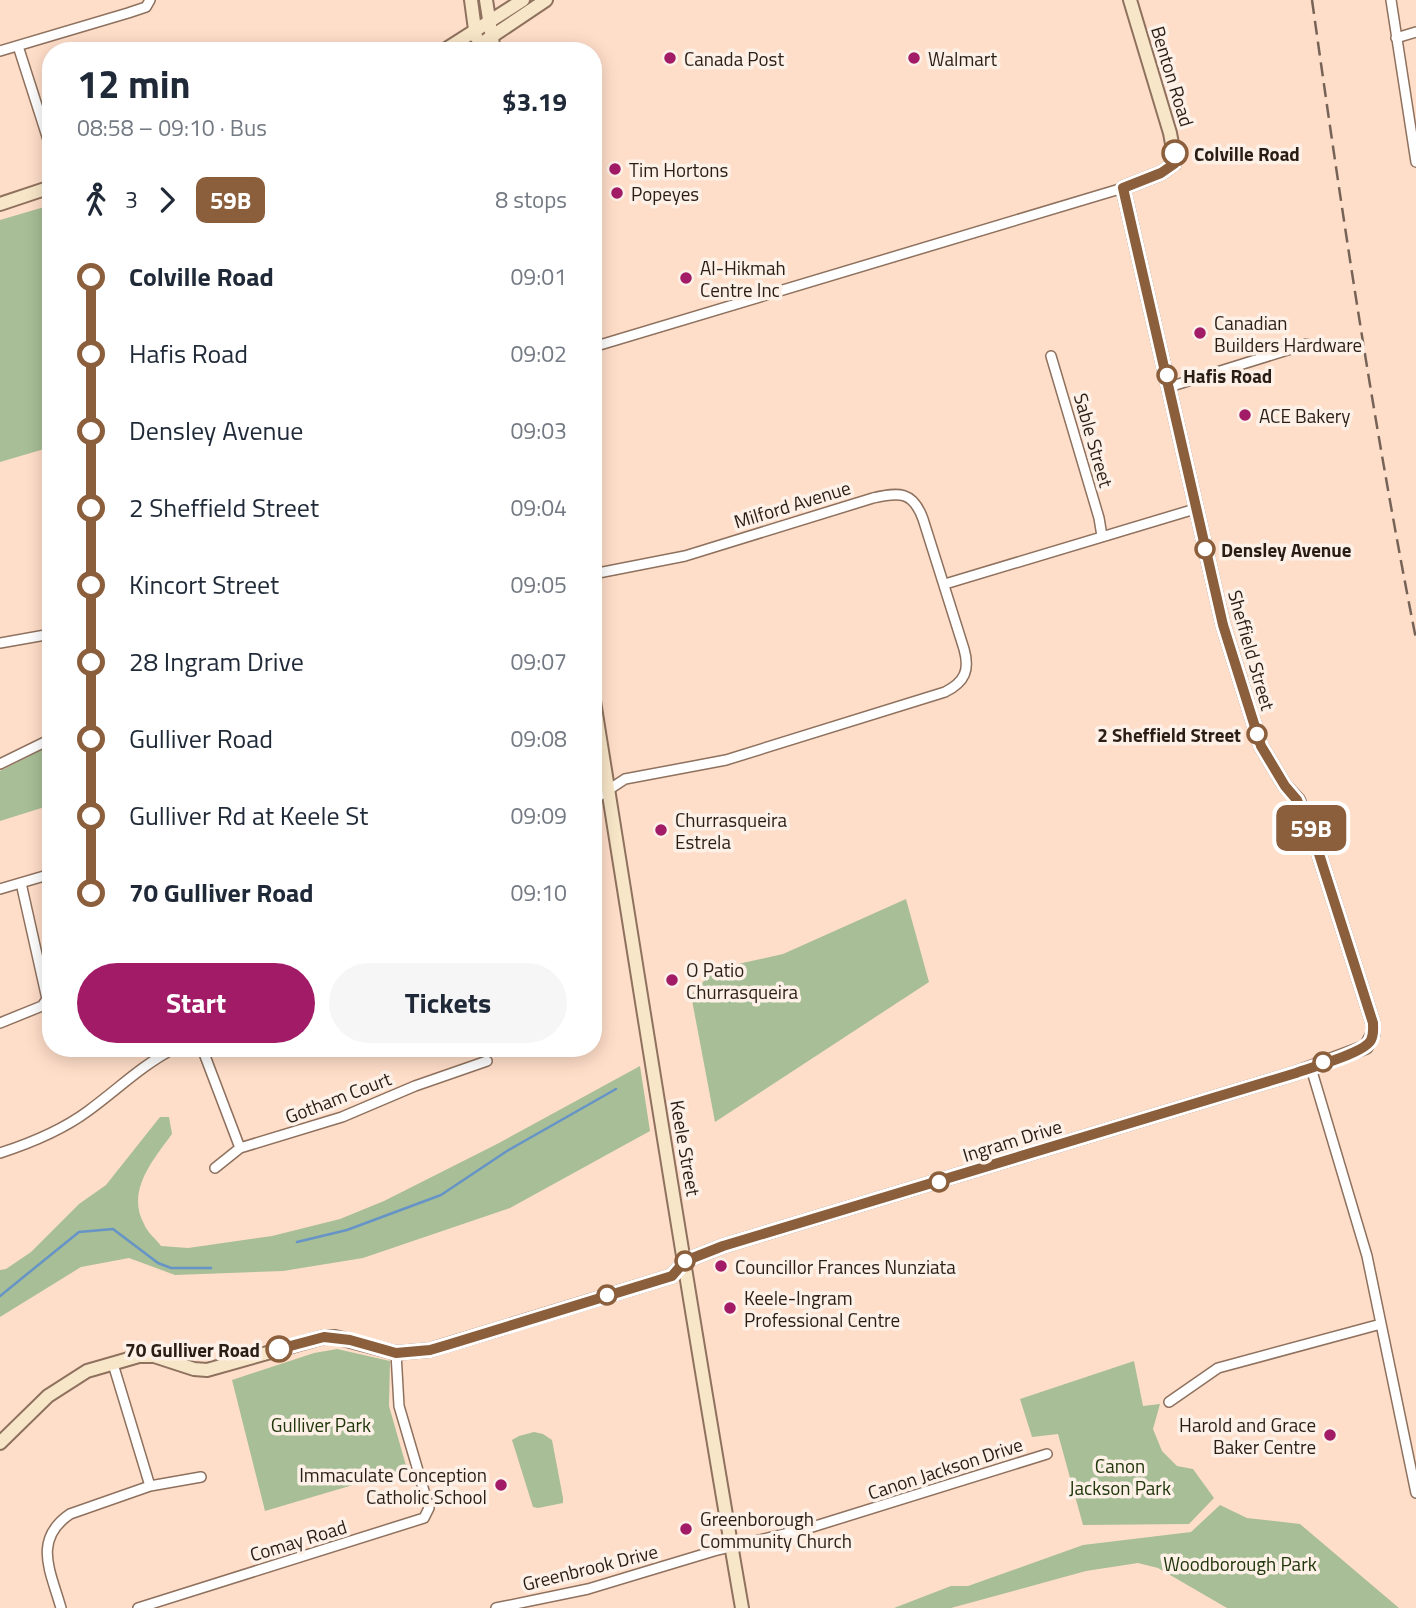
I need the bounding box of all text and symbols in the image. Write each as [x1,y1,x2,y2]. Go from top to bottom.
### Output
street label: Benton Road [1144,22,1202,130]
place label: Canada Post [684,44,784,73]
place label: Walmart [928,44,997,73]
marker: Canada Post [662,50,678,66]
marker: Walmart [906,50,922,66]
text: 12 min [77,55,191,113]
text: $3.19 [502,82,567,121]
text: 08:58 – 09:10 · Bus [77,110,267,145]
place label: Colville Road [1194,139,1300,168]
marker: Colville Road [1162,140,1188,166]
place label: Tim Hortons [629,155,728,184]
marker: Tim Hortons [607,161,623,177]
place label: Popeyes [631,179,699,208]
icon: walk [77,181,115,219]
icon: forward [148,181,186,219]
text: 3 [125,182,138,217]
text: 59B [210,182,251,218]
text: 8 stops [495,182,567,217]
marker: Popeyes [609,185,625,201]
place label: Al-Hikmah Centre Inc [700,253,786,304]
text: Colville Road [129,257,274,296]
text: 09:01 [510,259,567,294]
marker: Al-Hikmah Centre Inc [678,270,694,286]
place label: Canadian Builders Hardware [1214,308,1362,359]
marker: Canadian Builders Hardware [1192,325,1208,341]
text: Hafis Road [129,334,248,373]
text: 09:02 [510,336,567,371]
place label: Hafis Road [1183,361,1272,390]
marker: Hafis Road [1157,365,1177,385]
street label: Sable Street [1067,389,1121,491]
place label: ACE Bakery [1259,401,1351,430]
marker: ACE Bakery [1237,407,1253,423]
text: Densley Avenue [129,411,303,450]
text: 09:03 [510,413,567,448]
street label: Milford Avenue [730,472,854,536]
text: 2 Sheffield Street [129,488,319,527]
text: 09:04 [510,490,567,525]
place label: Densley Avenue [1221,535,1352,564]
marker: Densley Avenue [1195,539,1215,559]
text: Kincort Street [129,565,279,604]
text: 09:05 [510,567,567,602]
street label: Sheffield Street [1221,586,1283,714]
text: 28 Ingram Drive [129,642,304,681]
text: 09:07 [510,644,567,679]
text: Gulliver Road [129,719,273,758]
place label: 2 Sheffield Street [1097,720,1241,749]
text: 09:08 [510,721,567,756]
marker: 2 Sheffield Street [1247,724,1267,744]
text: Gulliver Rd at Keele St [129,796,368,835]
text: 09:09 [510,798,567,833]
place label: Churrasqueira Estrela [675,805,788,856]
line badge: 59B [1271,805,1351,851]
text: 59B [1290,810,1332,846]
marker: Churrasqueira Estrela [653,822,669,838]
text: 70 Gulliver Road [129,873,314,912]
text: 09:10 [510,875,567,910]
place label: O Patio Churrasqueira [686,955,799,1006]
button: Start [77,963,315,1043]
button: Tickets [329,963,567,1043]
marker: O Patio Churrasqueira [664,972,680,988]
unlabelled marker [1313,1052,1333,1072]
street label: Gotham Court [281,1063,396,1131]
street label: Keele Street [663,1098,709,1199]
street label: Ingram Drive [959,1111,1065,1169]
unlabelled marker [929,1172,949,1192]
unlabelled marker [675,1251,695,1271]
place label: Councillor Frances Nunziata [735,1252,956,1281]
marker: Councillor Frances Nunziata [713,1258,729,1274]
place label: Keele-Ingram Professional Centre [744,1283,900,1334]
unlabelled marker [597,1285,617,1305]
marker: Keele-Ingram Professional Centre [722,1300,738,1316]
place label: 70 Gulliver Road [125,1335,260,1364]
marker: 70 Gulliver Road [266,1336,292,1362]
park label: Gulliver Park [271,1410,371,1439]
place label: Harold and Grace Baker Centre [1179,1410,1316,1461]
marker: Harold and Grace Baker Centre [1322,1427,1338,1443]
street label: Canon Jackson Drive [864,1429,1026,1507]
park label: Canon Jackson Park [1069,1451,1171,1502]
place label: Immaculate Conception Catholic School [299,1460,487,1511]
marker: Immaculate Conception Catholic School [493,1477,509,1493]
place label: Greenborough Community Church [700,1504,852,1555]
street label: Comay Road [246,1512,350,1568]
marker: Greenborough Community Church [678,1521,694,1537]
street label: Greenbrook Drive [519,1536,661,1598]
park label: Woodborough Park [1163,1549,1317,1578]

